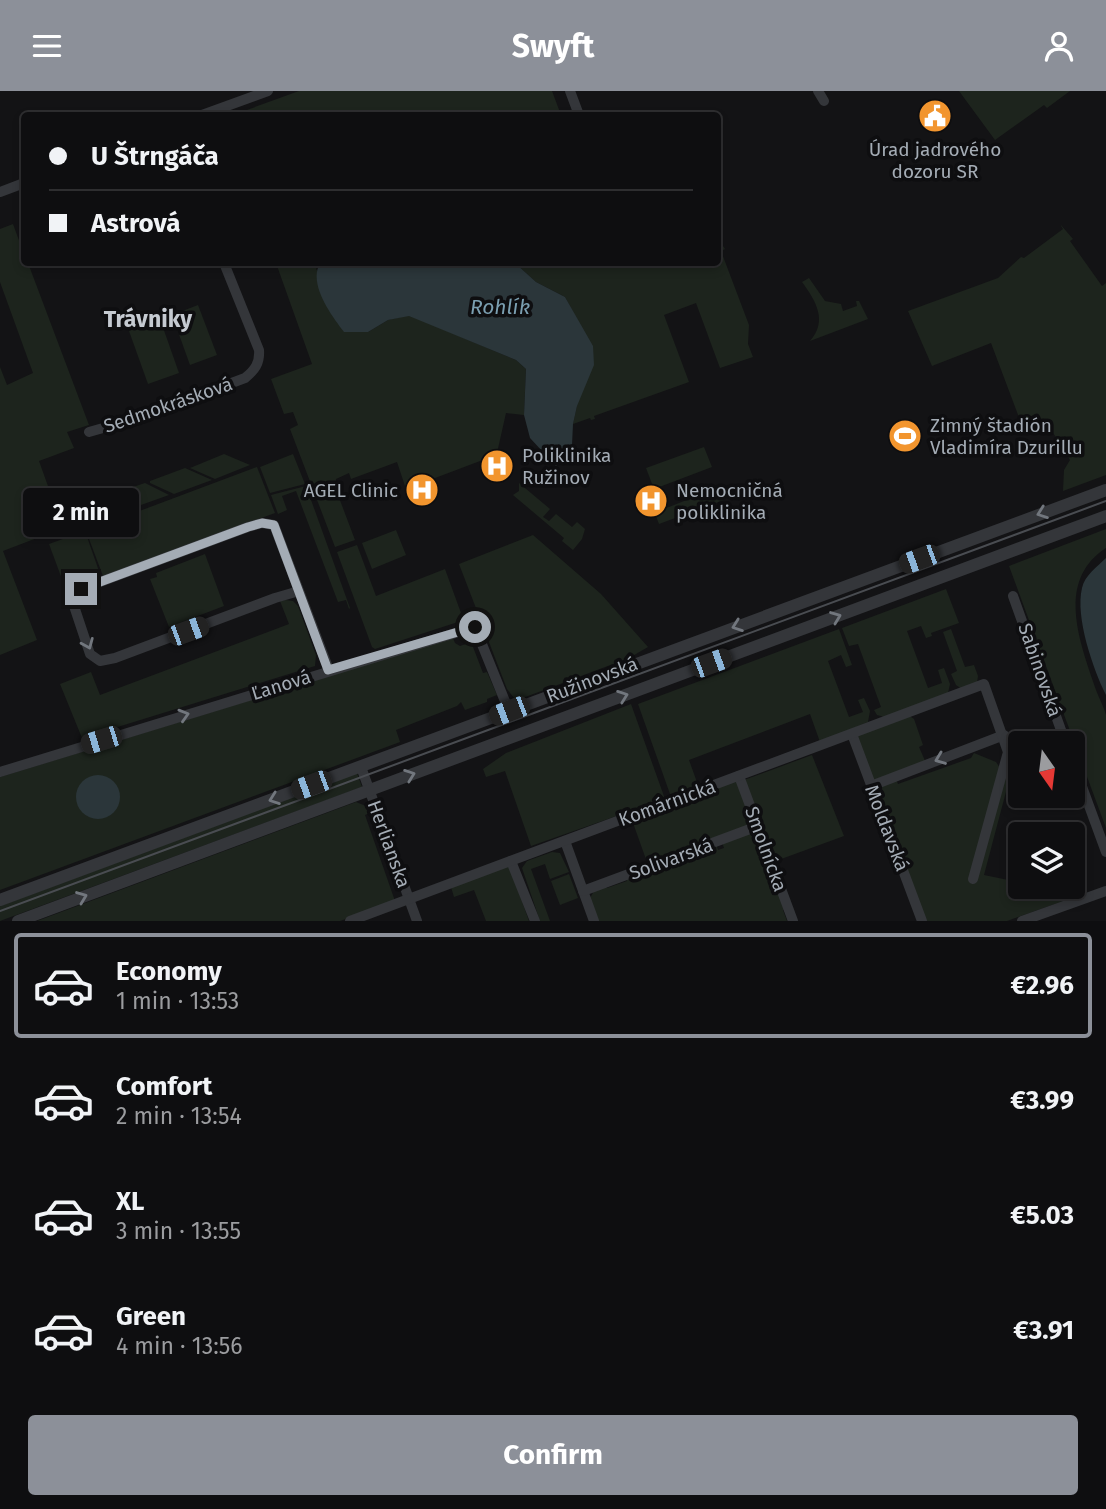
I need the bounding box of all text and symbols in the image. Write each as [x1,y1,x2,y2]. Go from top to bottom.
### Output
icon: menu [28,27,66,65]
text: Swyft [512,27,594,65]
icon: person [1040,27,1078,65]
public building icon: Úrad jadrového dozoru SR [916,97,954,135]
place label: Úrad jadrového dozoru SR [869,138,1001,183]
text: U Štrngáča [91,141,219,172]
text: Astrová [91,208,181,239]
water label: Rohlík [470,294,530,320]
district label: Trávniky [104,305,193,333]
street label: Sedmokrásková [101,372,235,438]
place label: Zimný štadión Vladimíra Dzurillu [930,414,1083,459]
sports icon: Zimný štadión Vladimíra Dzurillu [886,417,924,455]
place label: Poliklinika Ružinov [522,444,611,489]
hospital icon: Poliklinika Ružinov [478,447,516,485]
hospital icon: AGEL Clinic [403,471,441,509]
place label: AGEL Clinic [304,479,398,502]
place label: Nemocničná poliklinika [676,479,783,524]
hospital icon: Nemocničná poliklinika [632,482,670,520]
callout: 2 min [23,487,139,537]
text: 2 min [53,498,109,526]
one-way arrow [1037,505,1049,519]
car [896,542,943,576]
route end [65,573,97,605]
route start [459,611,491,643]
one-way arrow [830,611,842,625]
car [165,614,212,648]
one-way arrow [732,618,744,632]
street label: Sabinovská [1013,620,1067,720]
one-way arrow [80,637,94,649]
car [688,646,735,680]
street label: Ružinovská [543,652,641,708]
street label: Ľanová [248,665,314,705]
one-way arrow [616,690,628,704]
car [486,694,533,728]
one-way arrow [177,709,189,723]
car [78,724,125,756]
north arrow [1008,731,1085,809]
map controls [1008,731,1085,899]
one-way arrow [934,751,946,765]
car [288,768,335,802]
one-way arrow [403,769,415,783]
street label: Komárnická [615,775,719,831]
street label: Moldavská [860,782,914,874]
one-way arrow [268,790,280,804]
street label: Herlianska [363,797,415,891]
street label: Smolnícka [740,803,792,895]
button: layers [1008,822,1085,899]
street label: Solivarská [626,833,716,885]
one-way arrow [75,891,87,905]
icon: car [32,954,95,1017]
text: Economy [116,956,222,987]
text: €2.96 [1011,970,1074,1001]
text: 1 min · 13:53 [116,987,239,1015]
icon: car [32,1069,95,1132]
text: Comfort [116,1071,212,1102]
text: €3.99 [1010,1085,1074,1116]
text: 2 min · 13:54 [116,1102,242,1130]
icon: car [32,1184,95,1247]
text: XL [116,1186,144,1217]
text: €5.03 [1010,1200,1074,1231]
text: 3 min · 13:55 [116,1217,241,1245]
icon: car [32,1299,95,1362]
text: Green [116,1301,186,1332]
text: €3.91 [1013,1315,1074,1346]
text: 4 min · 13:56 [116,1332,243,1360]
button: Confirm [28,1415,1078,1495]

